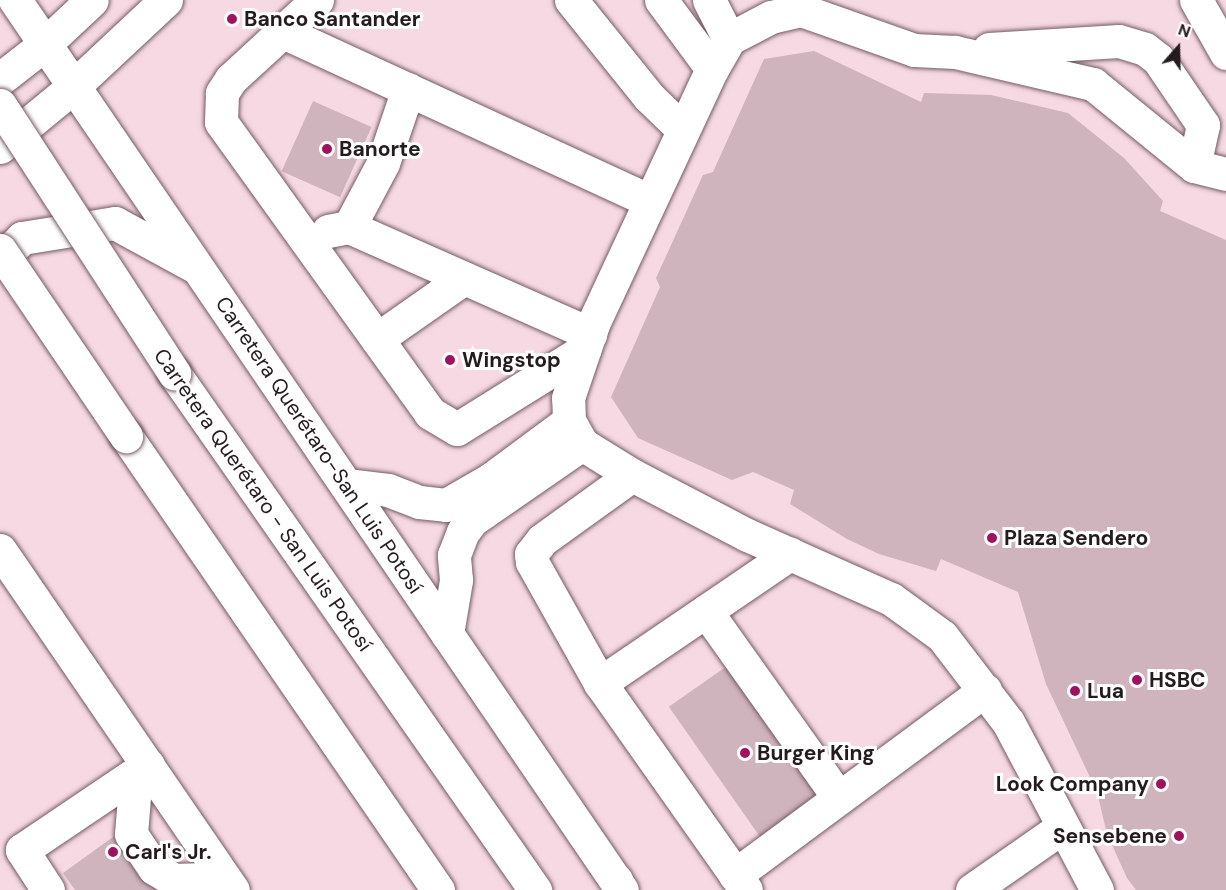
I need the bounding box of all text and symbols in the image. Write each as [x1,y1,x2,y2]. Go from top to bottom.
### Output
place label: Banco Santander [244,6,420,32]
marker: Banco Santander [225,12,239,26]
north arrow [1148,18,1208,78]
text: N [1175,19,1193,42]
place label: Banorte [339,136,421,162]
marker: Banorte [320,142,334,156]
street label: Carretera Querétaro-San Luis Potosí [210,292,428,598]
street label: Carretera Querétaro - San Luis Potosí [148,344,378,656]
place label: Wingstop [462,347,561,373]
marker: Wingstop [443,353,457,367]
place label: Plaza Sendero [1004,525,1148,551]
marker: Plaza Sendero [985,531,999,545]
place label: HSBC [1149,667,1206,693]
marker: HSBC [1130,673,1144,687]
place label: Lua [1087,678,1124,704]
marker: Lua [1068,684,1082,698]
place label: Burger King [757,740,875,766]
marker: Burger King [738,746,752,760]
place label: Look Company [996,771,1149,797]
marker: Look Company [1154,777,1168,791]
place label: Sensebene [1053,823,1167,849]
marker: Sensebene [1172,829,1186,843]
place label: Carl's Jr. [125,839,212,865]
marker: Carl's Jr. [106,845,120,859]

